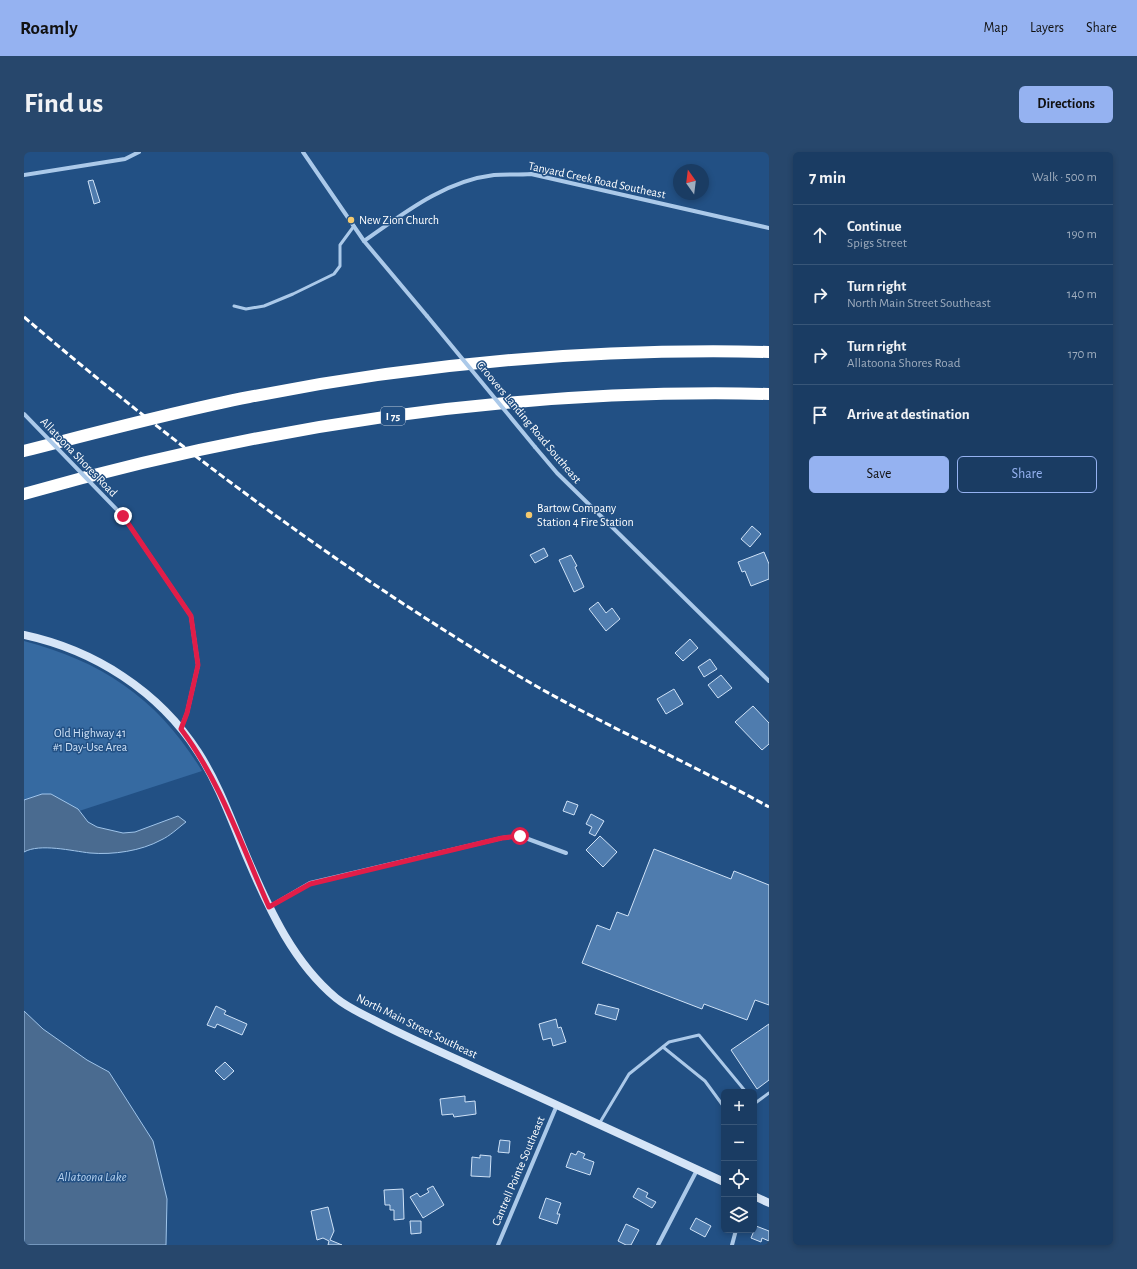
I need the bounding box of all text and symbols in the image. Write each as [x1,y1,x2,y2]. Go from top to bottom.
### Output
text: Roamly [20,19,78,38]
text: Map [983,21,1008,35]
text: Layers [1030,21,1064,35]
text: Share [1086,21,1117,35]
button: Directions [1019,86,1113,123]
text: Find us [24,90,103,118]
street label: Tanyard Creek Road Southeast [527,160,667,201]
north arrow [673,164,709,200]
text: 7 min [809,169,846,186]
text: Walk · 500 m [1032,171,1097,184]
place label: New Zion Church [359,214,439,226]
marker: New Zion Church [346,215,356,225]
text: Continue [847,219,902,234]
icon: ahead [809,224,831,246]
text: 190 m [1067,228,1097,241]
text: Spigs Street [847,237,907,250]
text: Turn right [847,279,906,294]
icon: right [809,284,831,306]
text: 140 m [1067,288,1097,301]
text: North Main Street Southeast [847,297,991,310]
text: Turn right [847,339,906,354]
icon: right [809,344,831,366]
text: 170 m [1068,348,1097,361]
text: Allatoona Shores Road [847,357,960,370]
street label: Groovers Landing Road Southeast [474,359,584,486]
icon: arrive [809,404,831,426]
road number: I 75 [381,407,405,425]
text: Arrive at destination [847,407,970,422]
street label: Allatoona Shores Road [38,415,120,499]
button: Save [809,456,949,493]
button: Share [957,456,1097,493]
place label: Bartow Company Station 4 Fire Station [537,502,634,528]
route end [114,507,132,525]
marker: Bartow Company Station 4 Fire Station [524,510,534,520]
park label: Old Highway 41 #1 Day-Use Area [53,727,128,754]
route start [511,827,529,845]
street label: North Main Street Southeast [355,992,479,1061]
map controls [721,1089,757,1233]
button: + [721,1089,757,1125]
street label: Cantrell Pointe Southeast [489,1114,547,1228]
button: − [721,1125,757,1161]
button: locate [721,1161,757,1197]
water label: Allatoona Lake [56,1171,127,1184]
button: layers [721,1197,757,1233]

